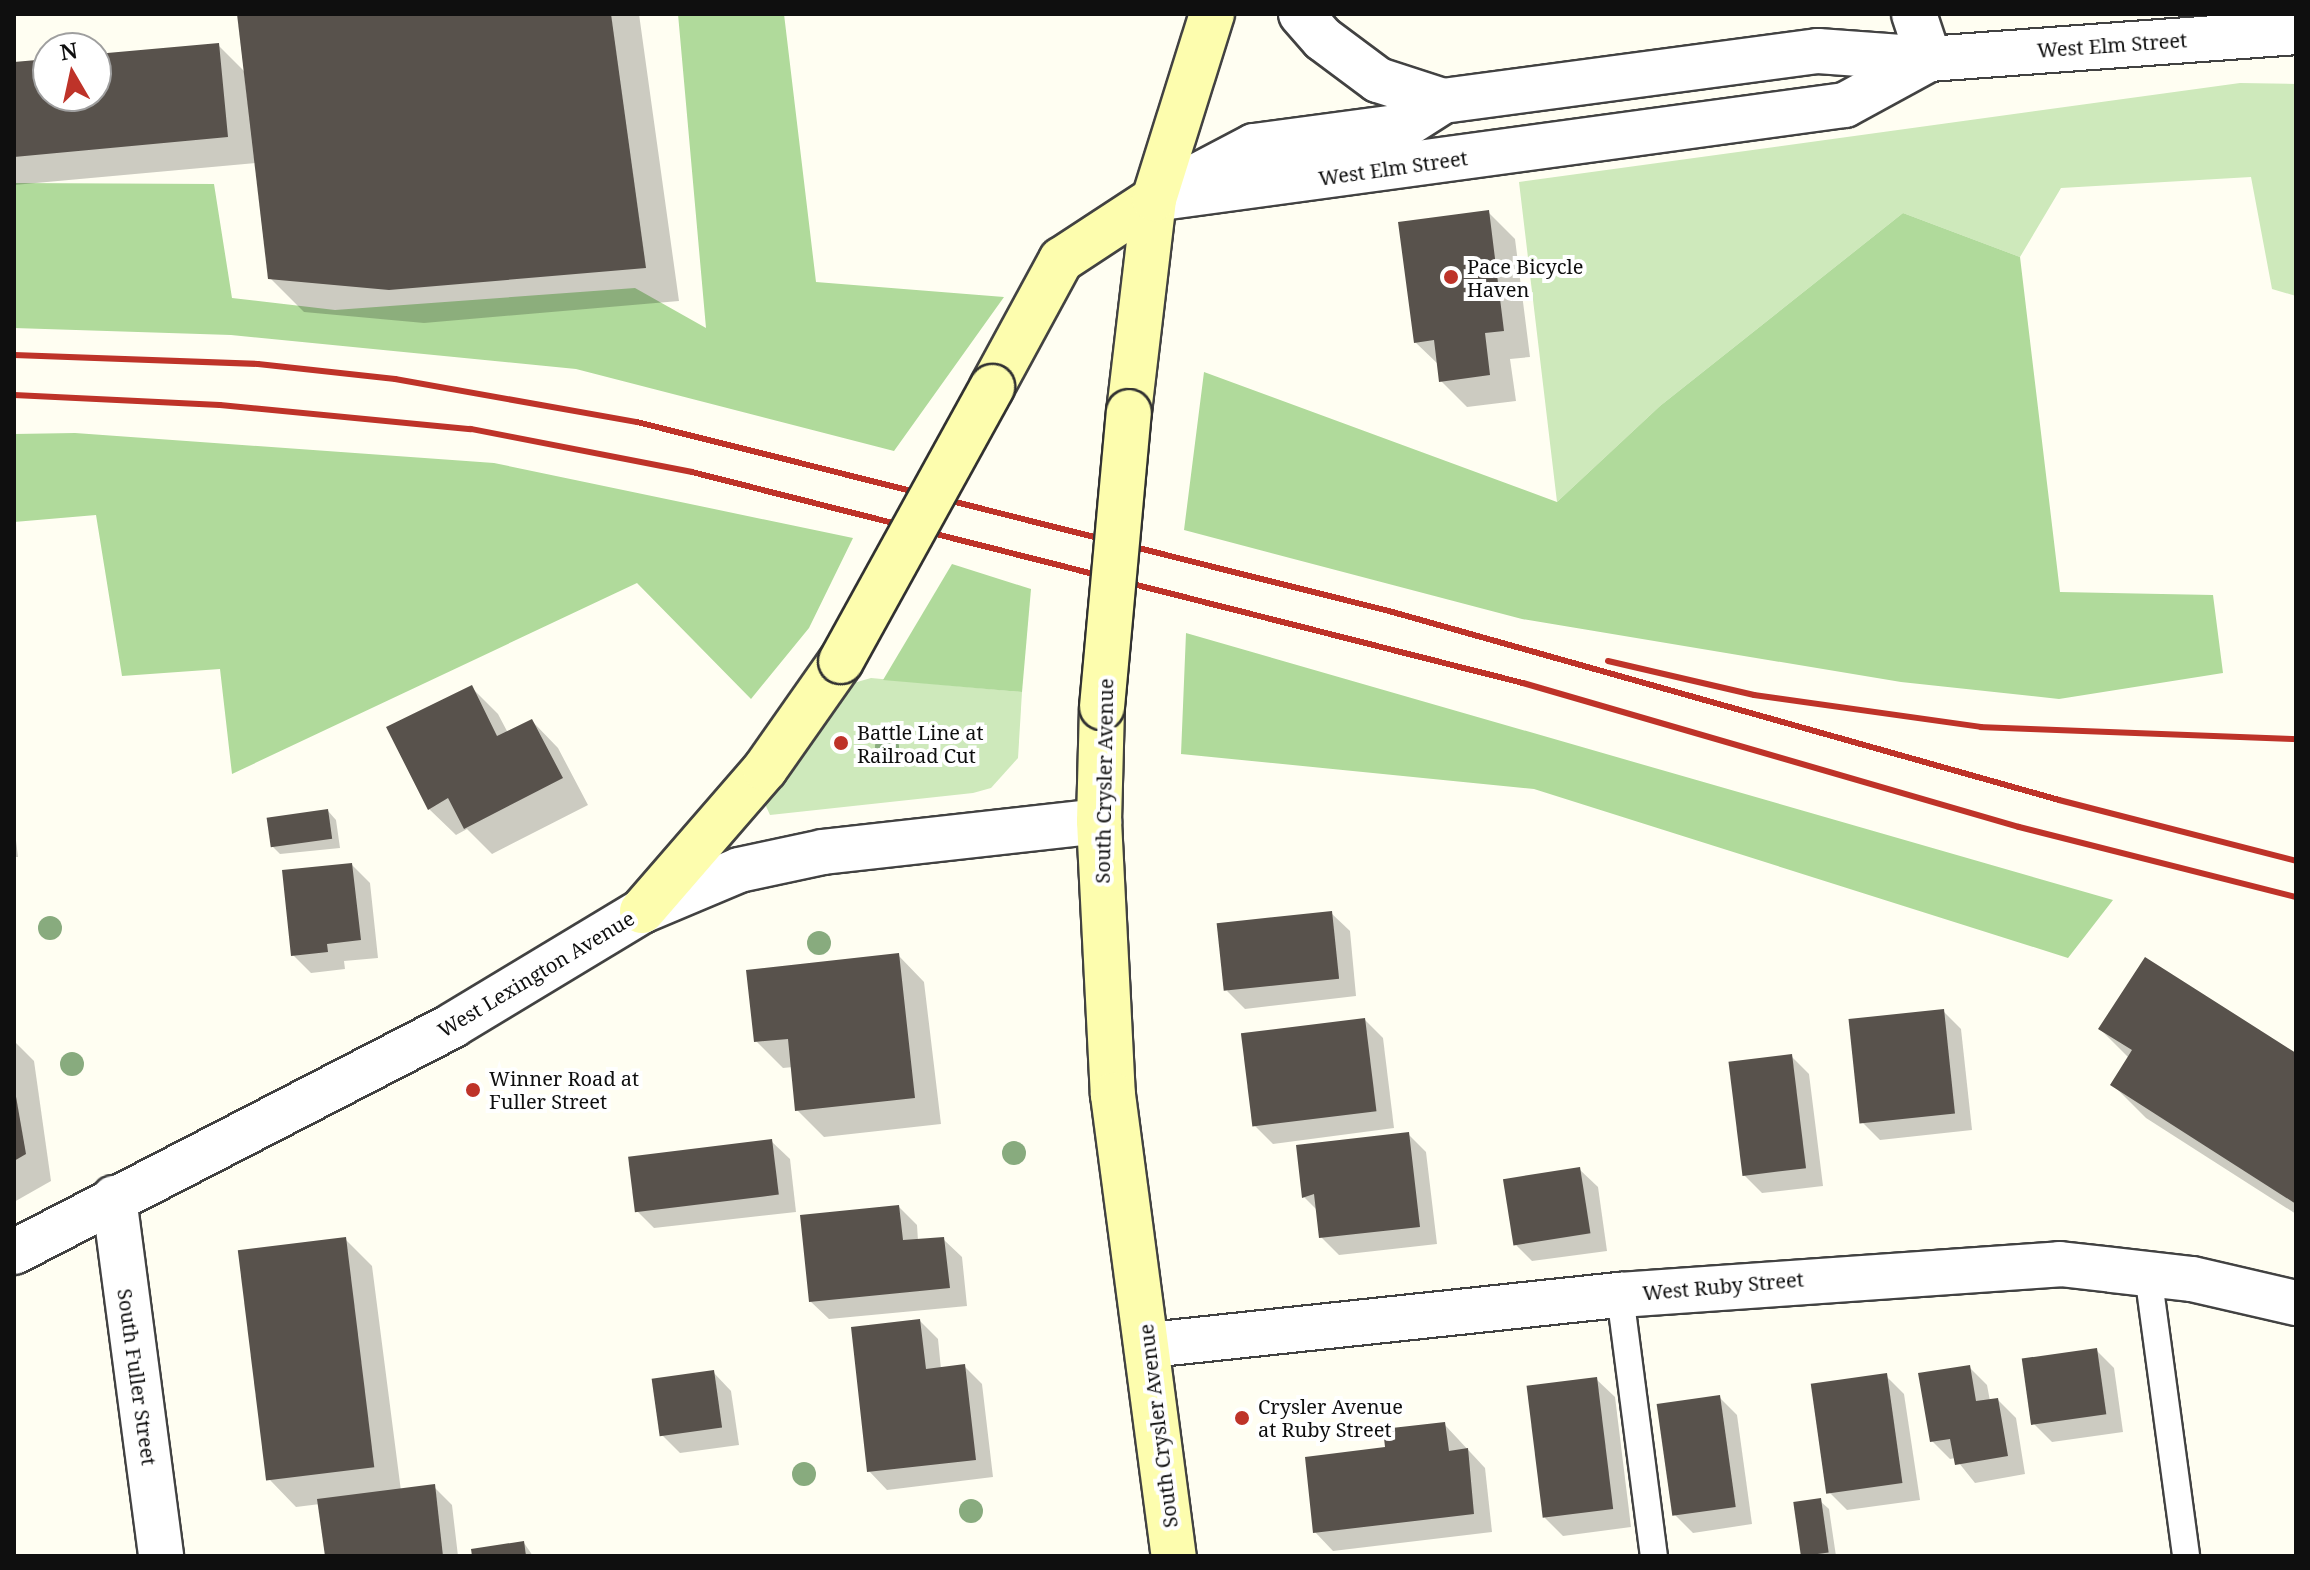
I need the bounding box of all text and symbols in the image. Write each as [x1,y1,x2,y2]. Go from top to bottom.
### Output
street label: West Elm Street [2036,28,2188,62]
north arrow [32,32,112,112]
text: N [58,34,79,66]
street label: West Elm Street [1317,146,1469,190]
place label: Pace Bicycle Haven [1467,254,1583,301]
marker: Pace Bicycle Haven [1442,268,1460,286]
street label: South Crysler Avenue [1090,678,1118,884]
place label: Battle Line at Railroad Cut [857,720,983,767]
marker: Battle Line at Railroad Cut [832,734,850,752]
street label: West Lexington Avenue [434,906,638,1042]
place label: Winner Road at Fuller Street [489,1066,639,1113]
marker: Winner Road at Fuller Street [464,1081,482,1099]
street label: West Ruby Street [1641,1267,1805,1305]
street label: South Fuller Street [113,1287,161,1467]
street label: South Crysler Avenue [1134,1323,1182,1529]
place label: Crysler Avenue at Ruby Street [1258,1394,1403,1441]
marker: Crysler Avenue at Ruby Street [1233,1409,1251,1427]

